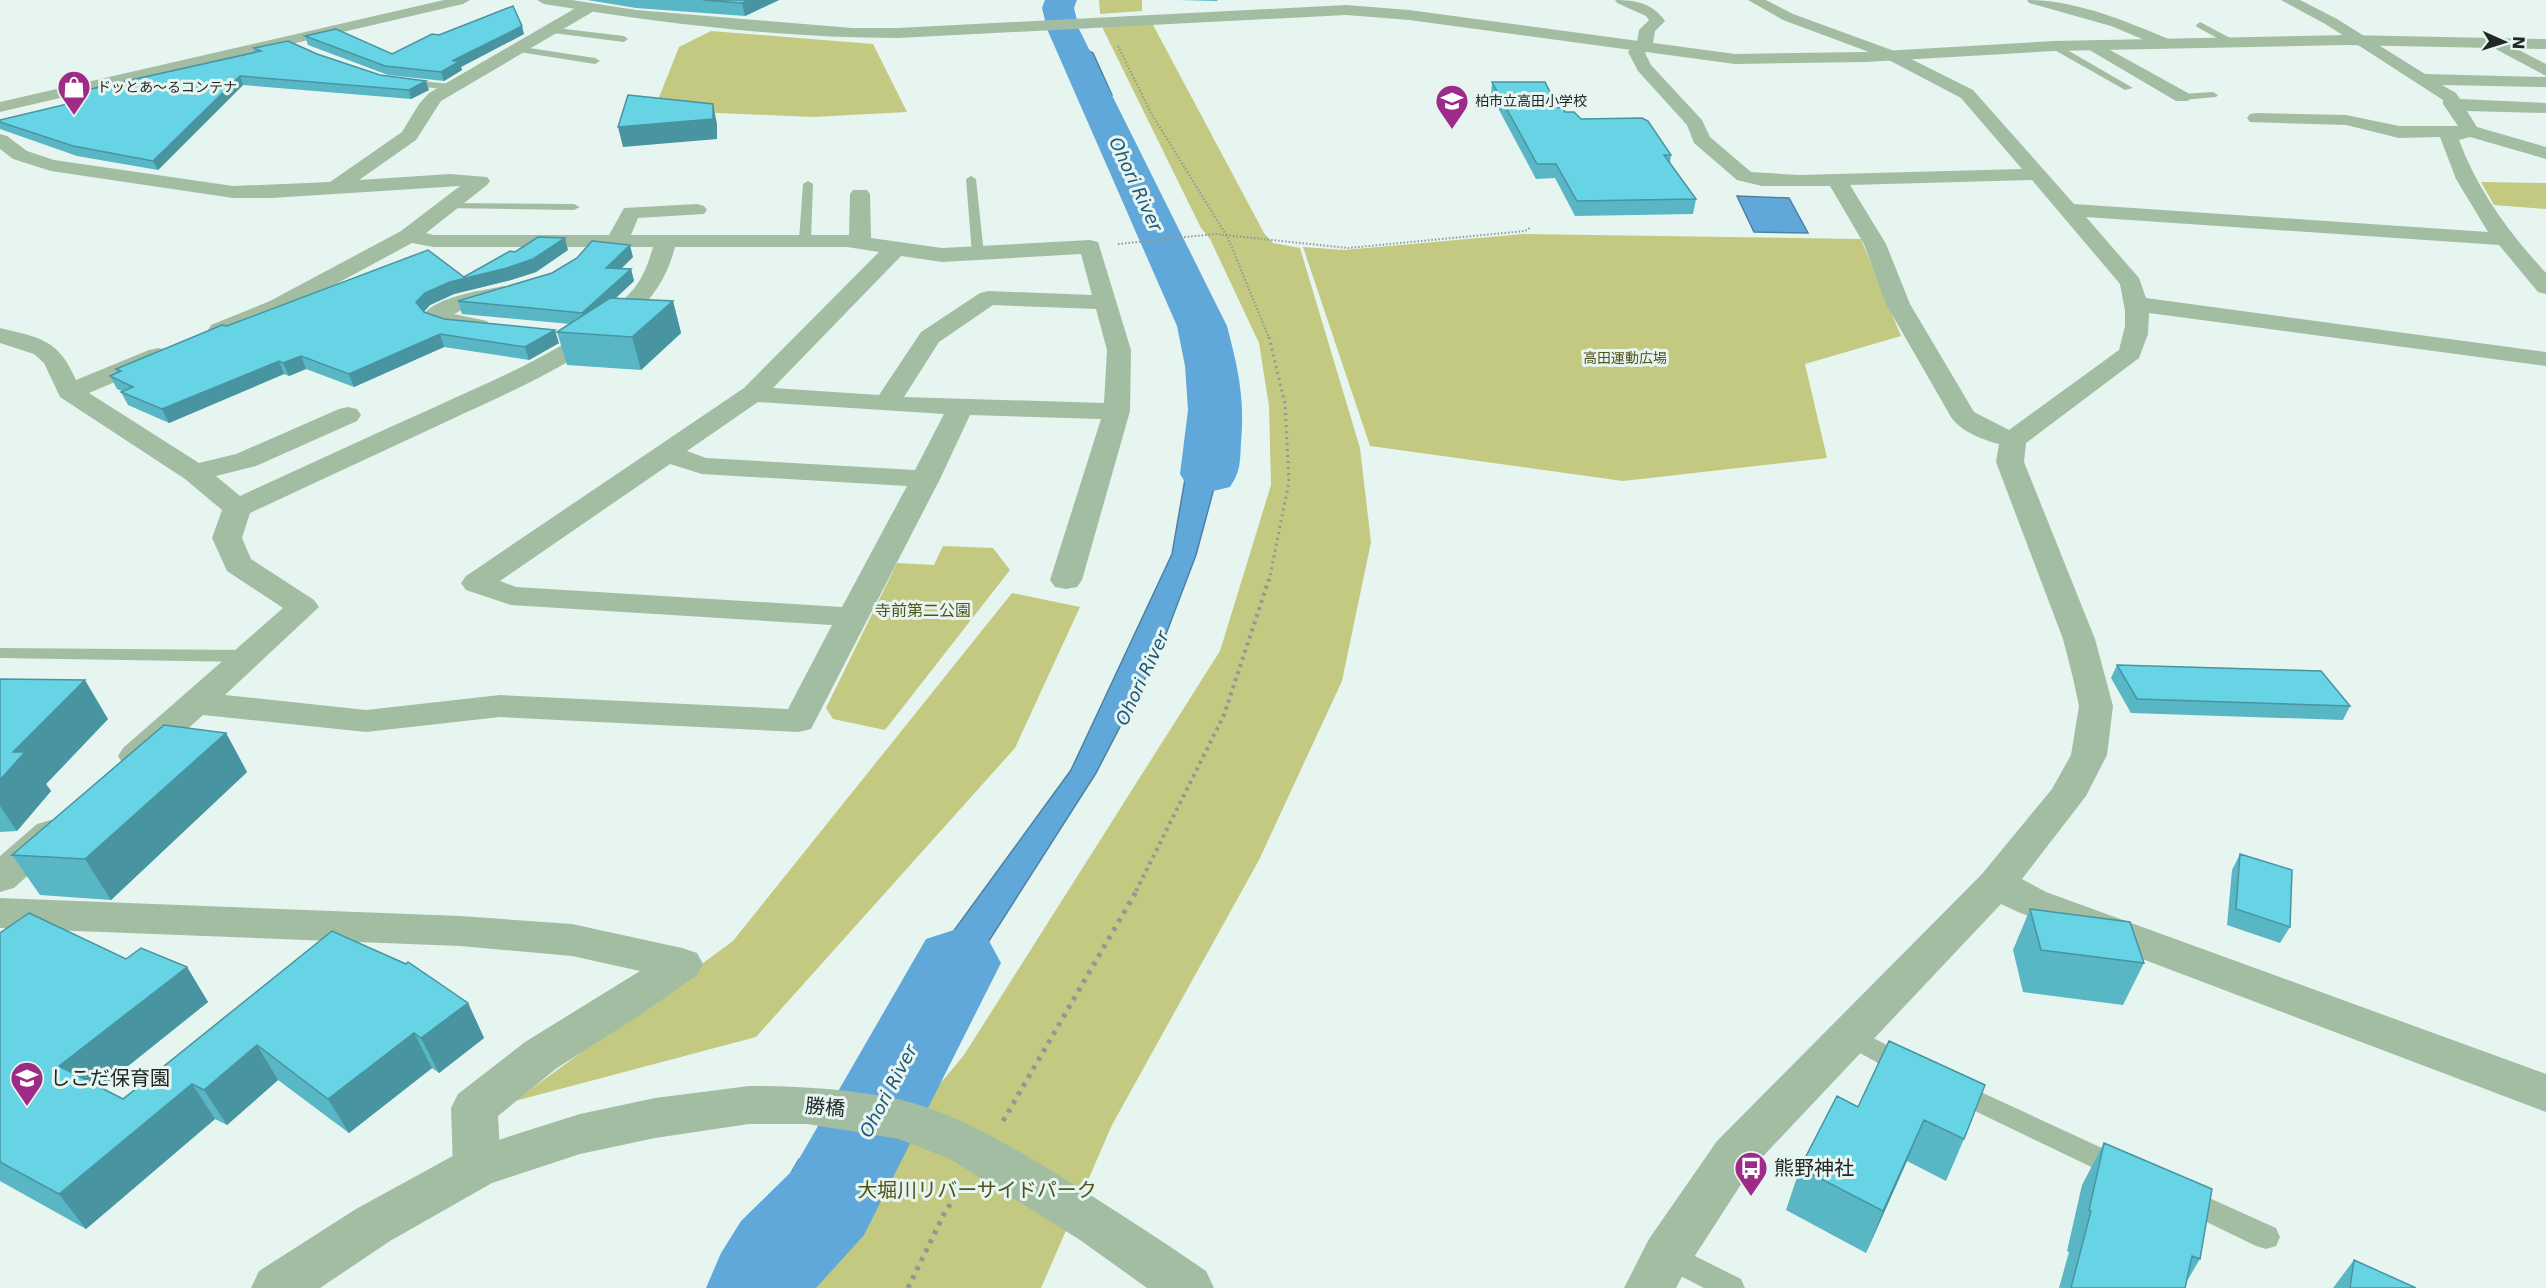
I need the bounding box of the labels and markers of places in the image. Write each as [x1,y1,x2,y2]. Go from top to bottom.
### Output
shop icon: ドッとあ〜るコンテナ [56,69,92,116]
place label: ドッとあ〜るコンテナ [97,79,237,95]
school or university icon: 柏市立高田小学校 [1434,83,1470,130]
place label: 柏市立高田小学校 [1475,93,1587,109]
school or university icon: しこだ保育園 [9,1060,45,1107]
place label: しこだ保育園 [50,1066,170,1090]
bus stop icon: 熊野神社 [1733,1150,1769,1197]
place label: 熊野神社 [1774,1156,1854,1180]

